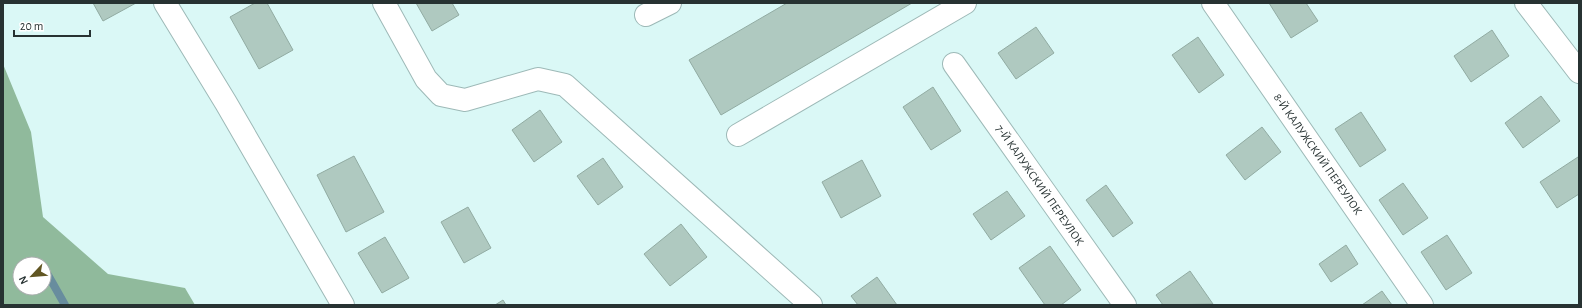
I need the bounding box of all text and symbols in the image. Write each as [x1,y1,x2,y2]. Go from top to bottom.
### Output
scale bar [14,12,90,38]
text: 20 m [20,20,43,32]
street label: 8-Й КАЛУЖСКИЙ ПЕРЕУЛОК [1272,91,1365,217]
street label: 7-Й КАЛУЖСКИЙ ПЕРЕУЛОК [994,122,1087,248]
north arrow [12,256,52,296]
text: N [17,274,30,286]

